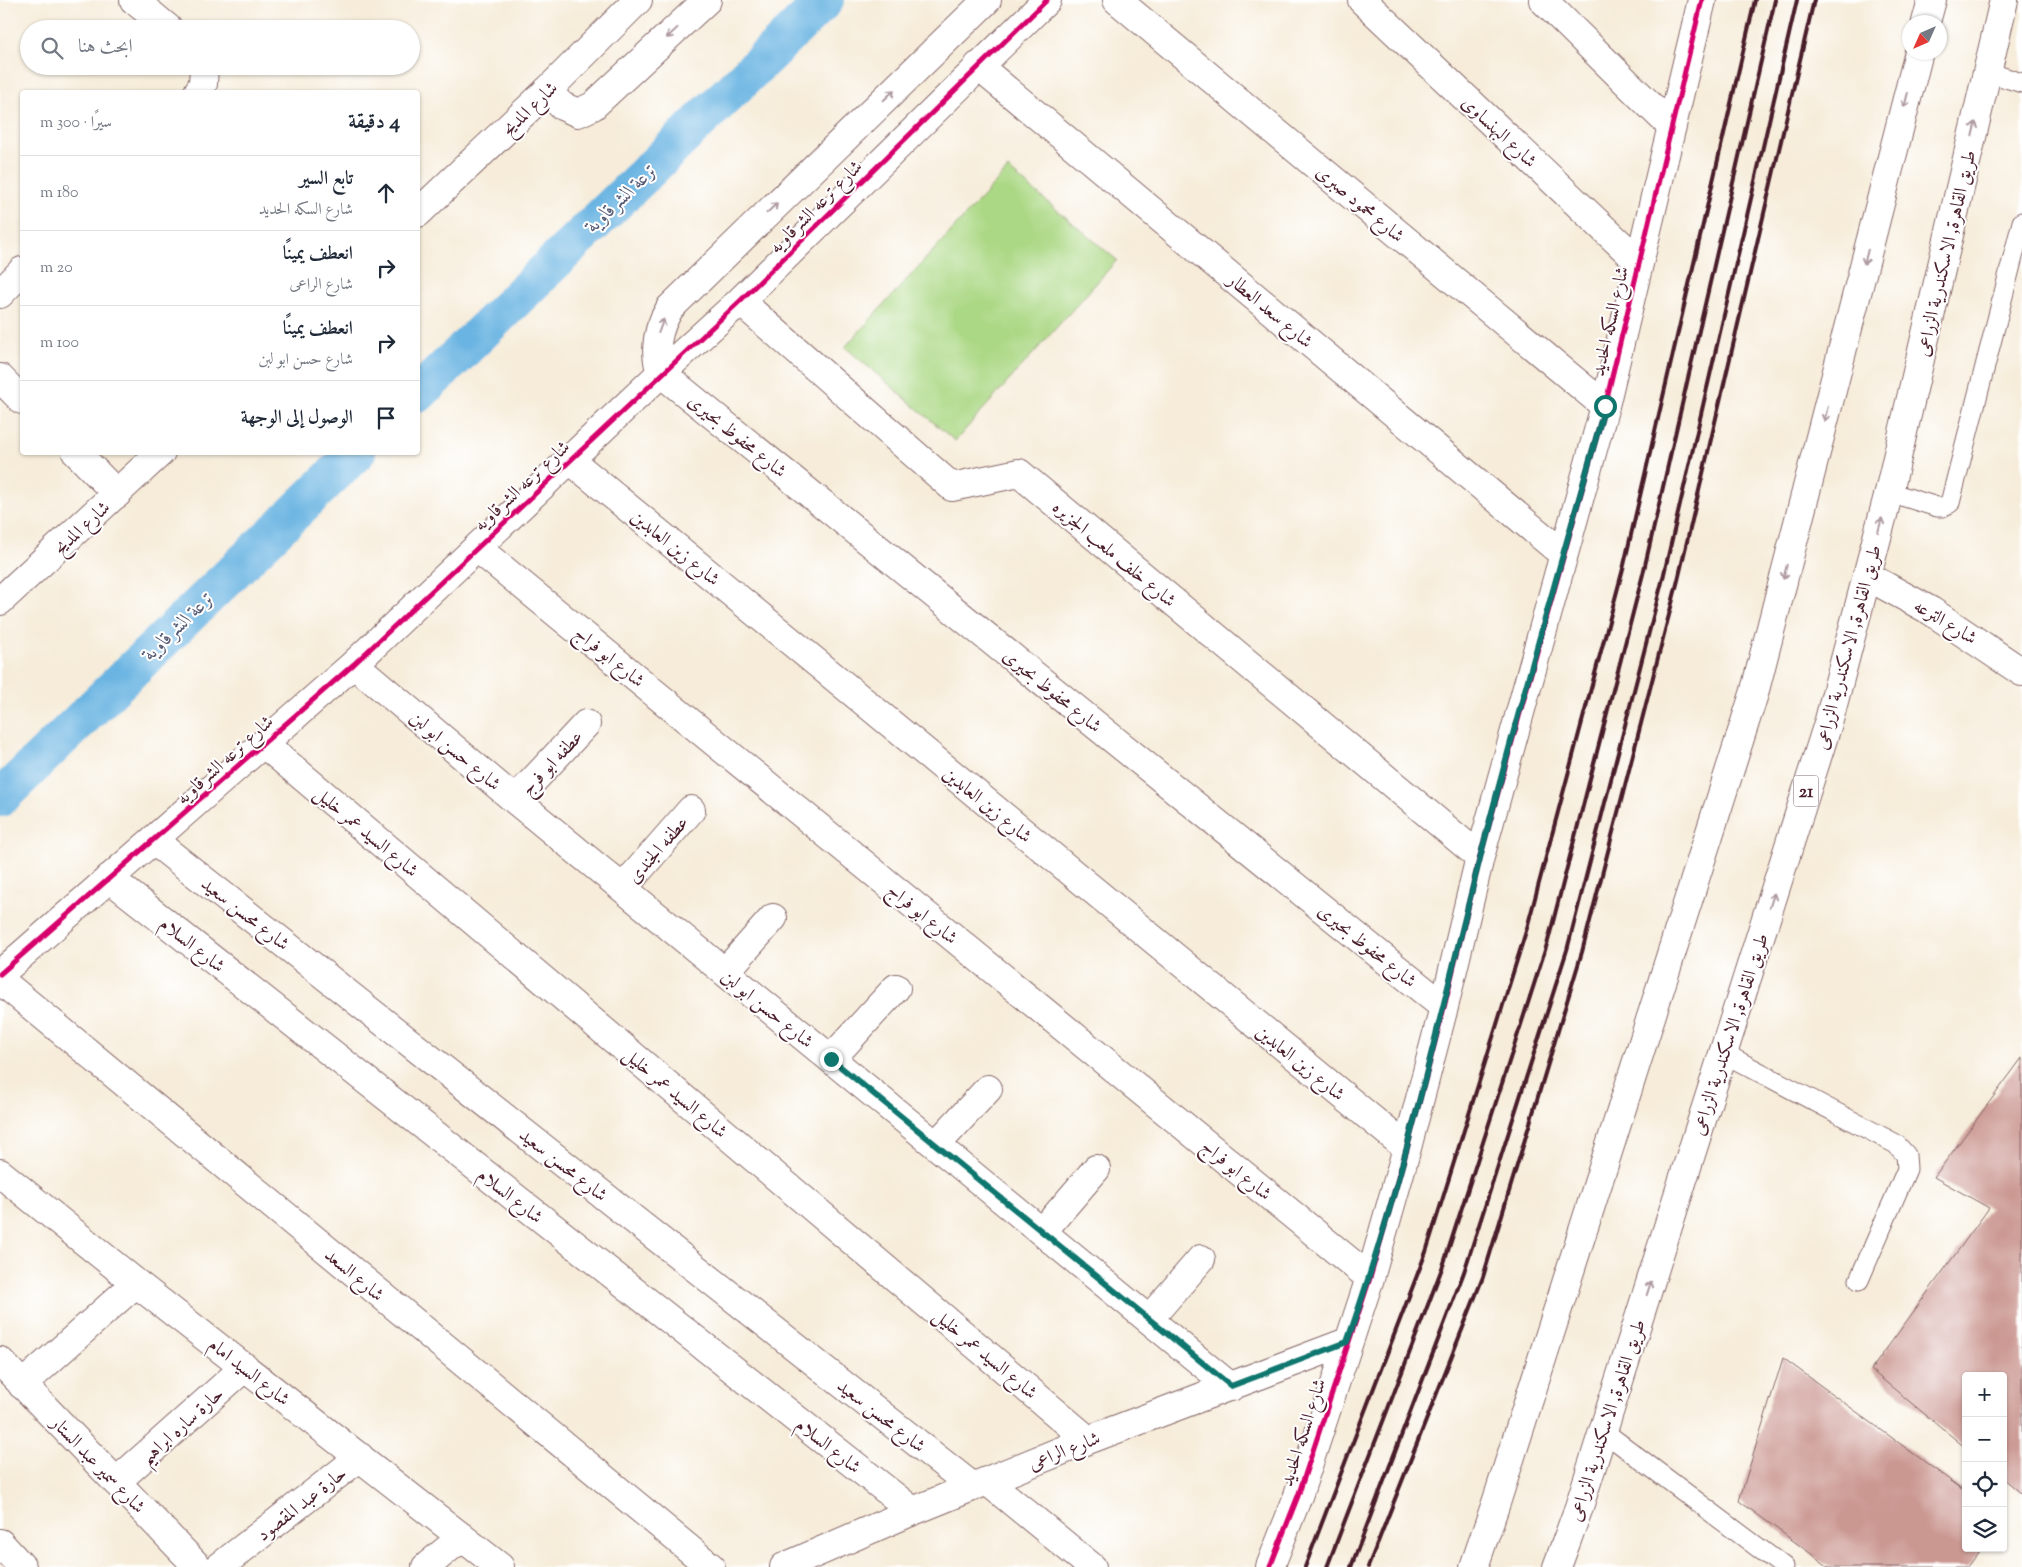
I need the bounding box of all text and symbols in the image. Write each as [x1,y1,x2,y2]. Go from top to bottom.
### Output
north arrow [1902,15,1947,60]
search box [20,20,420,75]
one-way arrow [665,27,678,39]
icon: search [38,34,66,62]
text: ابحث هنا [78,34,133,61]
street label: شارع المديح [496,76,566,144]
one-way arrow [882,89,895,101]
street label: شارع البهنساوى [1454,91,1542,175]
one-way arrow [1901,91,1911,107]
text: 4 دقيقة [348,108,400,138]
text: سيرًا · 300 m [40,112,112,135]
one-way arrow [1970,121,1979,137]
street label: طريق القاهرة, الاسكندرية الزراعى [1911,148,1984,359]
street label: شارع ترعه الشرقاويه [764,155,870,261]
water label: ترعة الشرقاوية [579,157,665,242]
street label: شارع محمود صبرى [1309,160,1410,250]
text: تابع السير [299,166,353,193]
icon: ahead [372,179,400,207]
text: 180 m [40,182,79,205]
text: شارع السكه الحديد [259,199,353,222]
one-way arrow [765,202,778,214]
text: انعطف يمينًا [283,241,353,268]
one-way arrow [1861,249,1870,265]
icon: right [372,254,400,282]
text: 20 m [40,257,73,280]
street label: شارع السكه الحديد [1586,264,1637,379]
street label: شارع سعد العطار [1219,267,1318,356]
text: شارع الراعى [290,274,353,297]
text: انعطف يمينًا [283,316,353,343]
one-way arrow [657,319,666,334]
icon: right [372,329,400,357]
text: 100 m [40,332,79,355]
text: شارع حسن ابو لبن [259,349,353,372]
street label: شارع محفوظ بحيرى [681,389,792,485]
route start [1594,395,1617,418]
icon: arrive [372,404,400,432]
text: الوصول إلى الوجهة [241,405,353,432]
one-way arrow [1820,406,1830,422]
street label: شارع ترعه الشرقاويه [468,435,577,539]
street label: شارع المديح [48,495,118,563]
street label: شارع خلف ملعب الجزيره [1046,495,1181,615]
street label: شارع زين العابدين [624,504,725,593]
one-way arrow [1876,518,1885,534]
street label: طريق القاهرة, الاسكندرية الزراعى [1809,542,1890,753]
one-way arrow [1780,563,1789,579]
water label: ترعة الشرقاوية [136,585,222,670]
street label: شارع الترعه [1908,594,1981,653]
street label: شارع ابو فراج [566,621,650,696]
street label: شارع محفوظ بحيرى [996,644,1107,740]
street label: شارع حسن ابو لبن [403,706,506,798]
street label: شارع ترعه الشرقاويه [171,710,280,812]
street label: عطفه ابو فرج [515,725,592,804]
street label: شارع زين العابدين [936,761,1037,850]
road number: 21 [1794,776,1818,806]
street label: شارع السيد عمر خليل [307,781,423,885]
street label: عطفه الجندى [622,811,696,891]
street label: شارع محسن سعيد [194,872,295,958]
street label: شارع ابو فراج [879,878,963,953]
one-way arrow [1767,892,1777,908]
street label: شارع محفوظ بحيرى [1311,899,1422,995]
street label: شارع السلام [152,912,230,981]
street label: طريق القاهرة, الاسكندرية الزراعى [1686,930,1777,1139]
street label: شارع حسن ابو لبن [714,964,818,1056]
street label: شارع زين العابدين [1249,1019,1350,1108]
street label: شارع السيد عمر خليل [616,1042,732,1146]
route end [820,1048,843,1071]
street label: شارع محسن سعيد [512,1123,613,1209]
street label: شارع ابو فراج [1193,1134,1277,1209]
street label: شارع السلام [470,1163,548,1232]
street label: شارع السعد [317,1243,389,1309]
one-way arrow [1644,1280,1654,1296]
street label: شارع السيد عمر خليل [926,1303,1042,1407]
street label: طريق القاهرة, الاسكندرية الزراعى [1563,1316,1654,1525]
street label: شارع السيد امام [201,1332,295,1414]
map controls [1962,1372,2007,1552]
button: + [1962,1372,2007,1417]
street label: شارع محسن سعيد [830,1374,931,1460]
street label: شارع السكه الحديد [1274,1375,1335,1490]
street label: حارة ساره ابراهيم [135,1382,233,1475]
street label: شارع سمير عبد الستار [42,1410,151,1521]
street label: شارع السلام [788,1413,866,1482]
button: − [1962,1417,2007,1462]
street label: شارع الراعى [1025,1426,1105,1479]
street label: حارة عبد المقصود [252,1461,353,1549]
button: locate [1962,1462,2007,1507]
button: layers [1962,1507,2007,1552]

